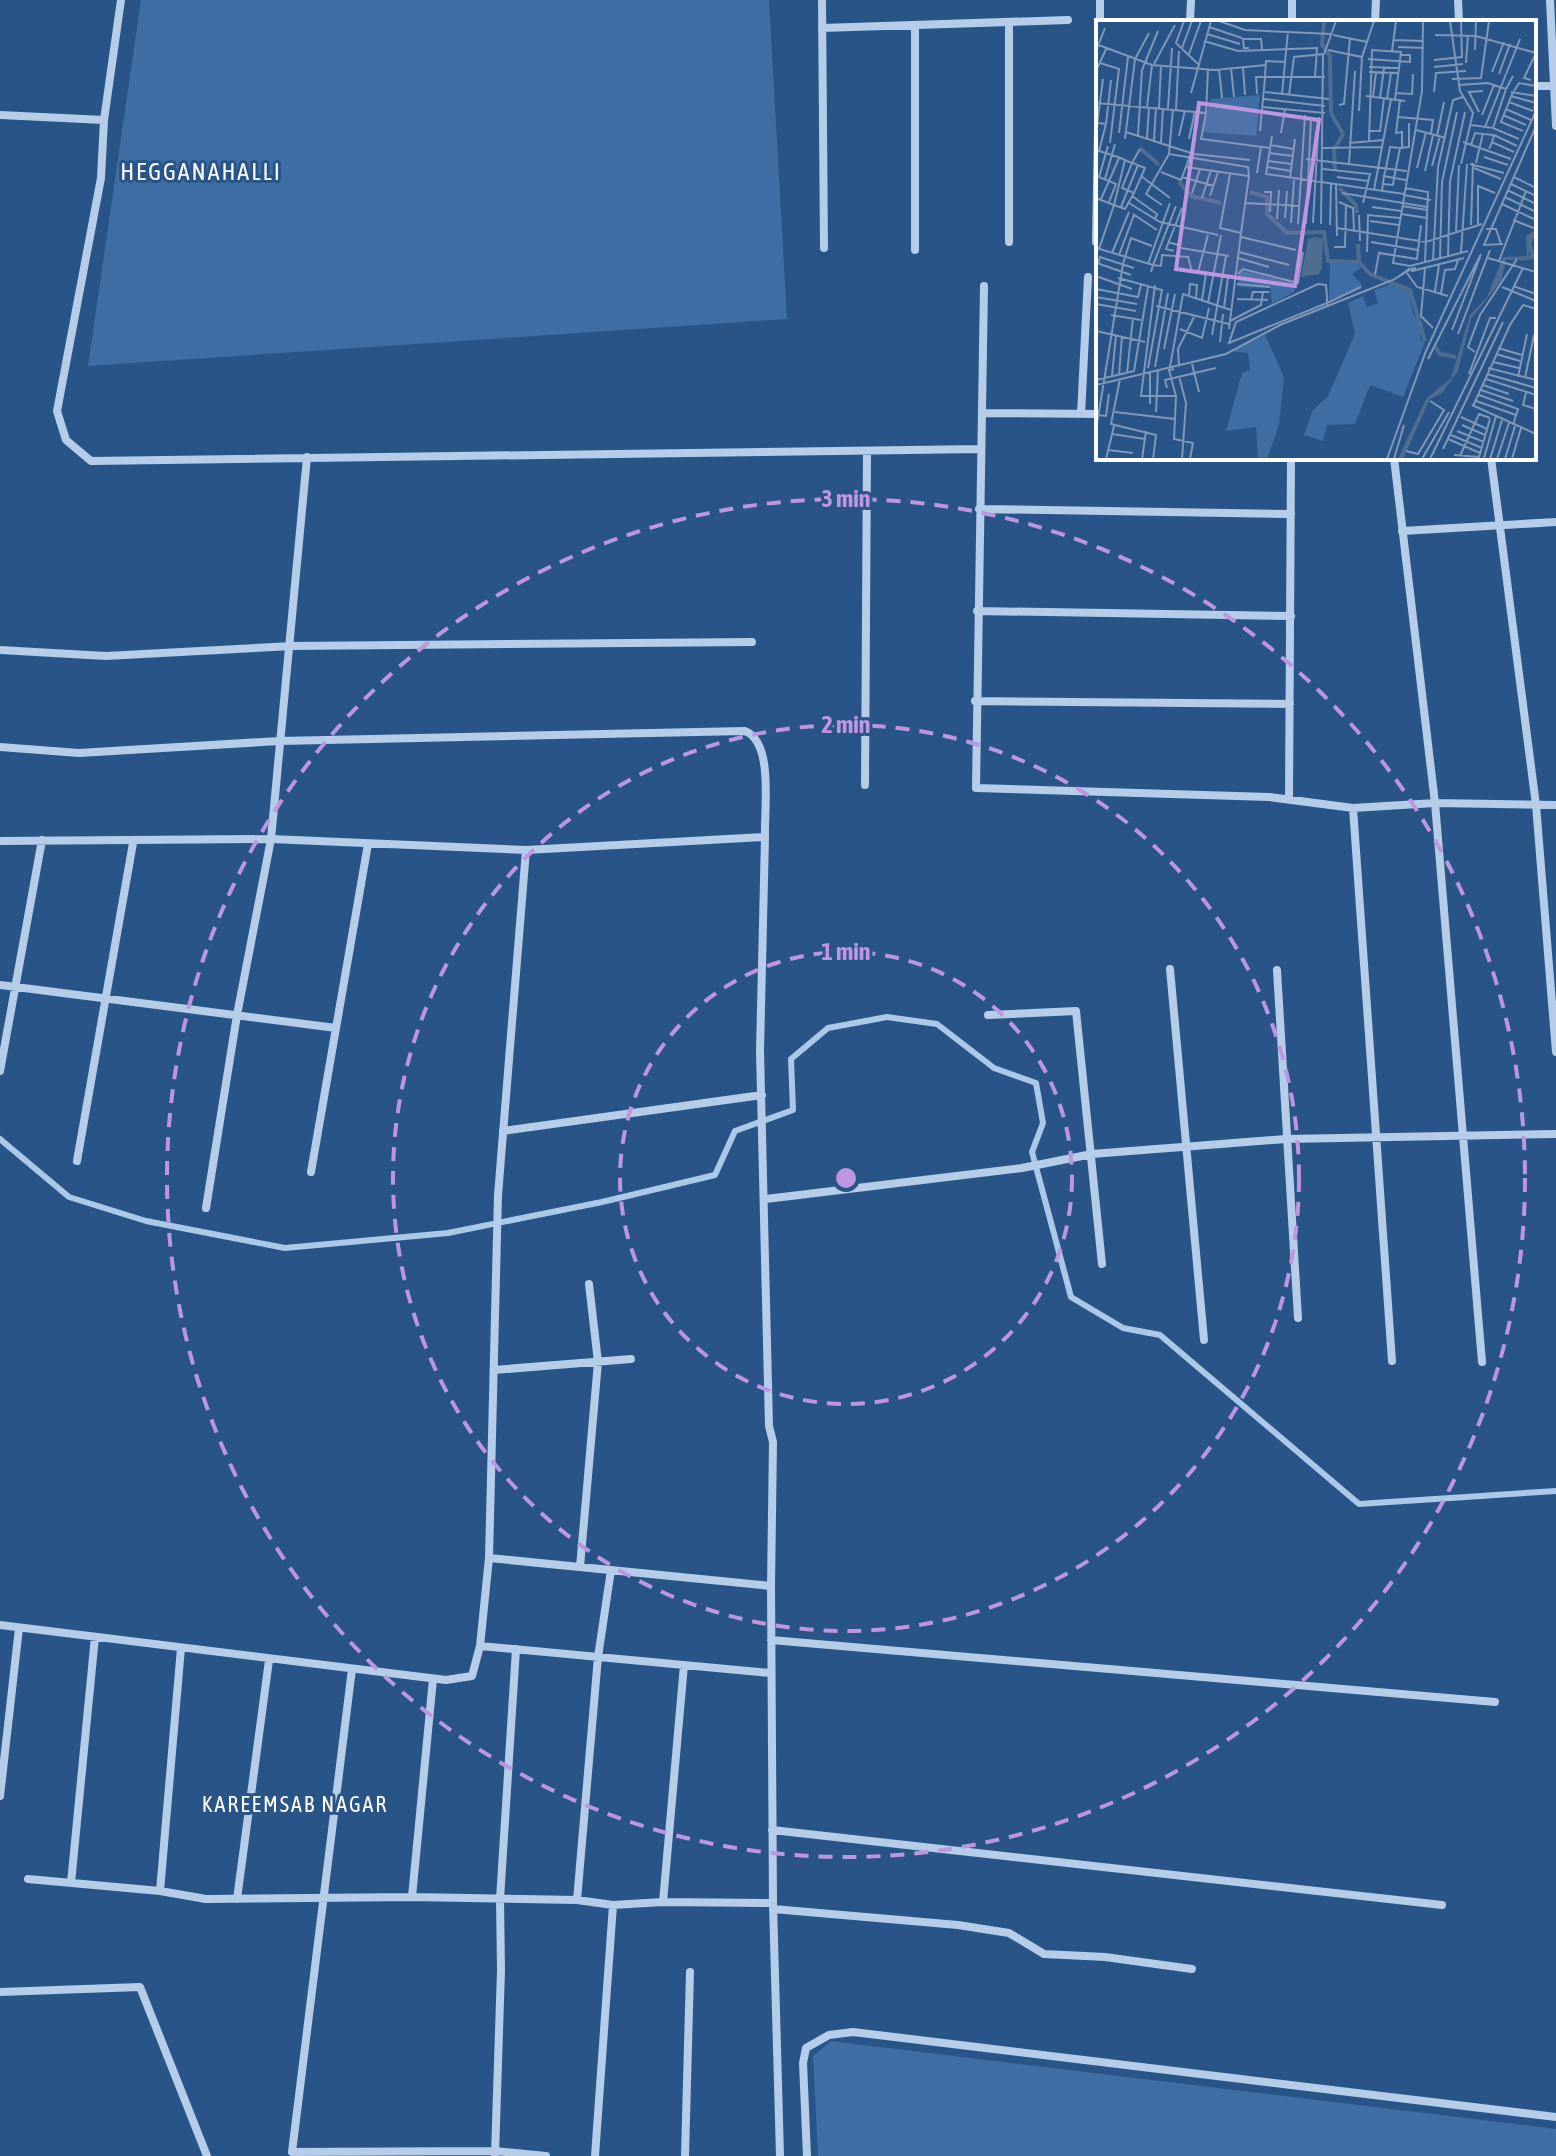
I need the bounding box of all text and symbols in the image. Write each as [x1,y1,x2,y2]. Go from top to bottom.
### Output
inset map [1096,20,1536,460]
district label: HEGGANAHALLI [120,158,282,185]
text: 3 min [821,485,871,512]
text: 2 min [821,711,871,738]
text: 1 min [821,938,871,965]
centre of rings [832,1164,860,1192]
district label: KAREEMSAB NAGAR [202,1791,388,1817]

